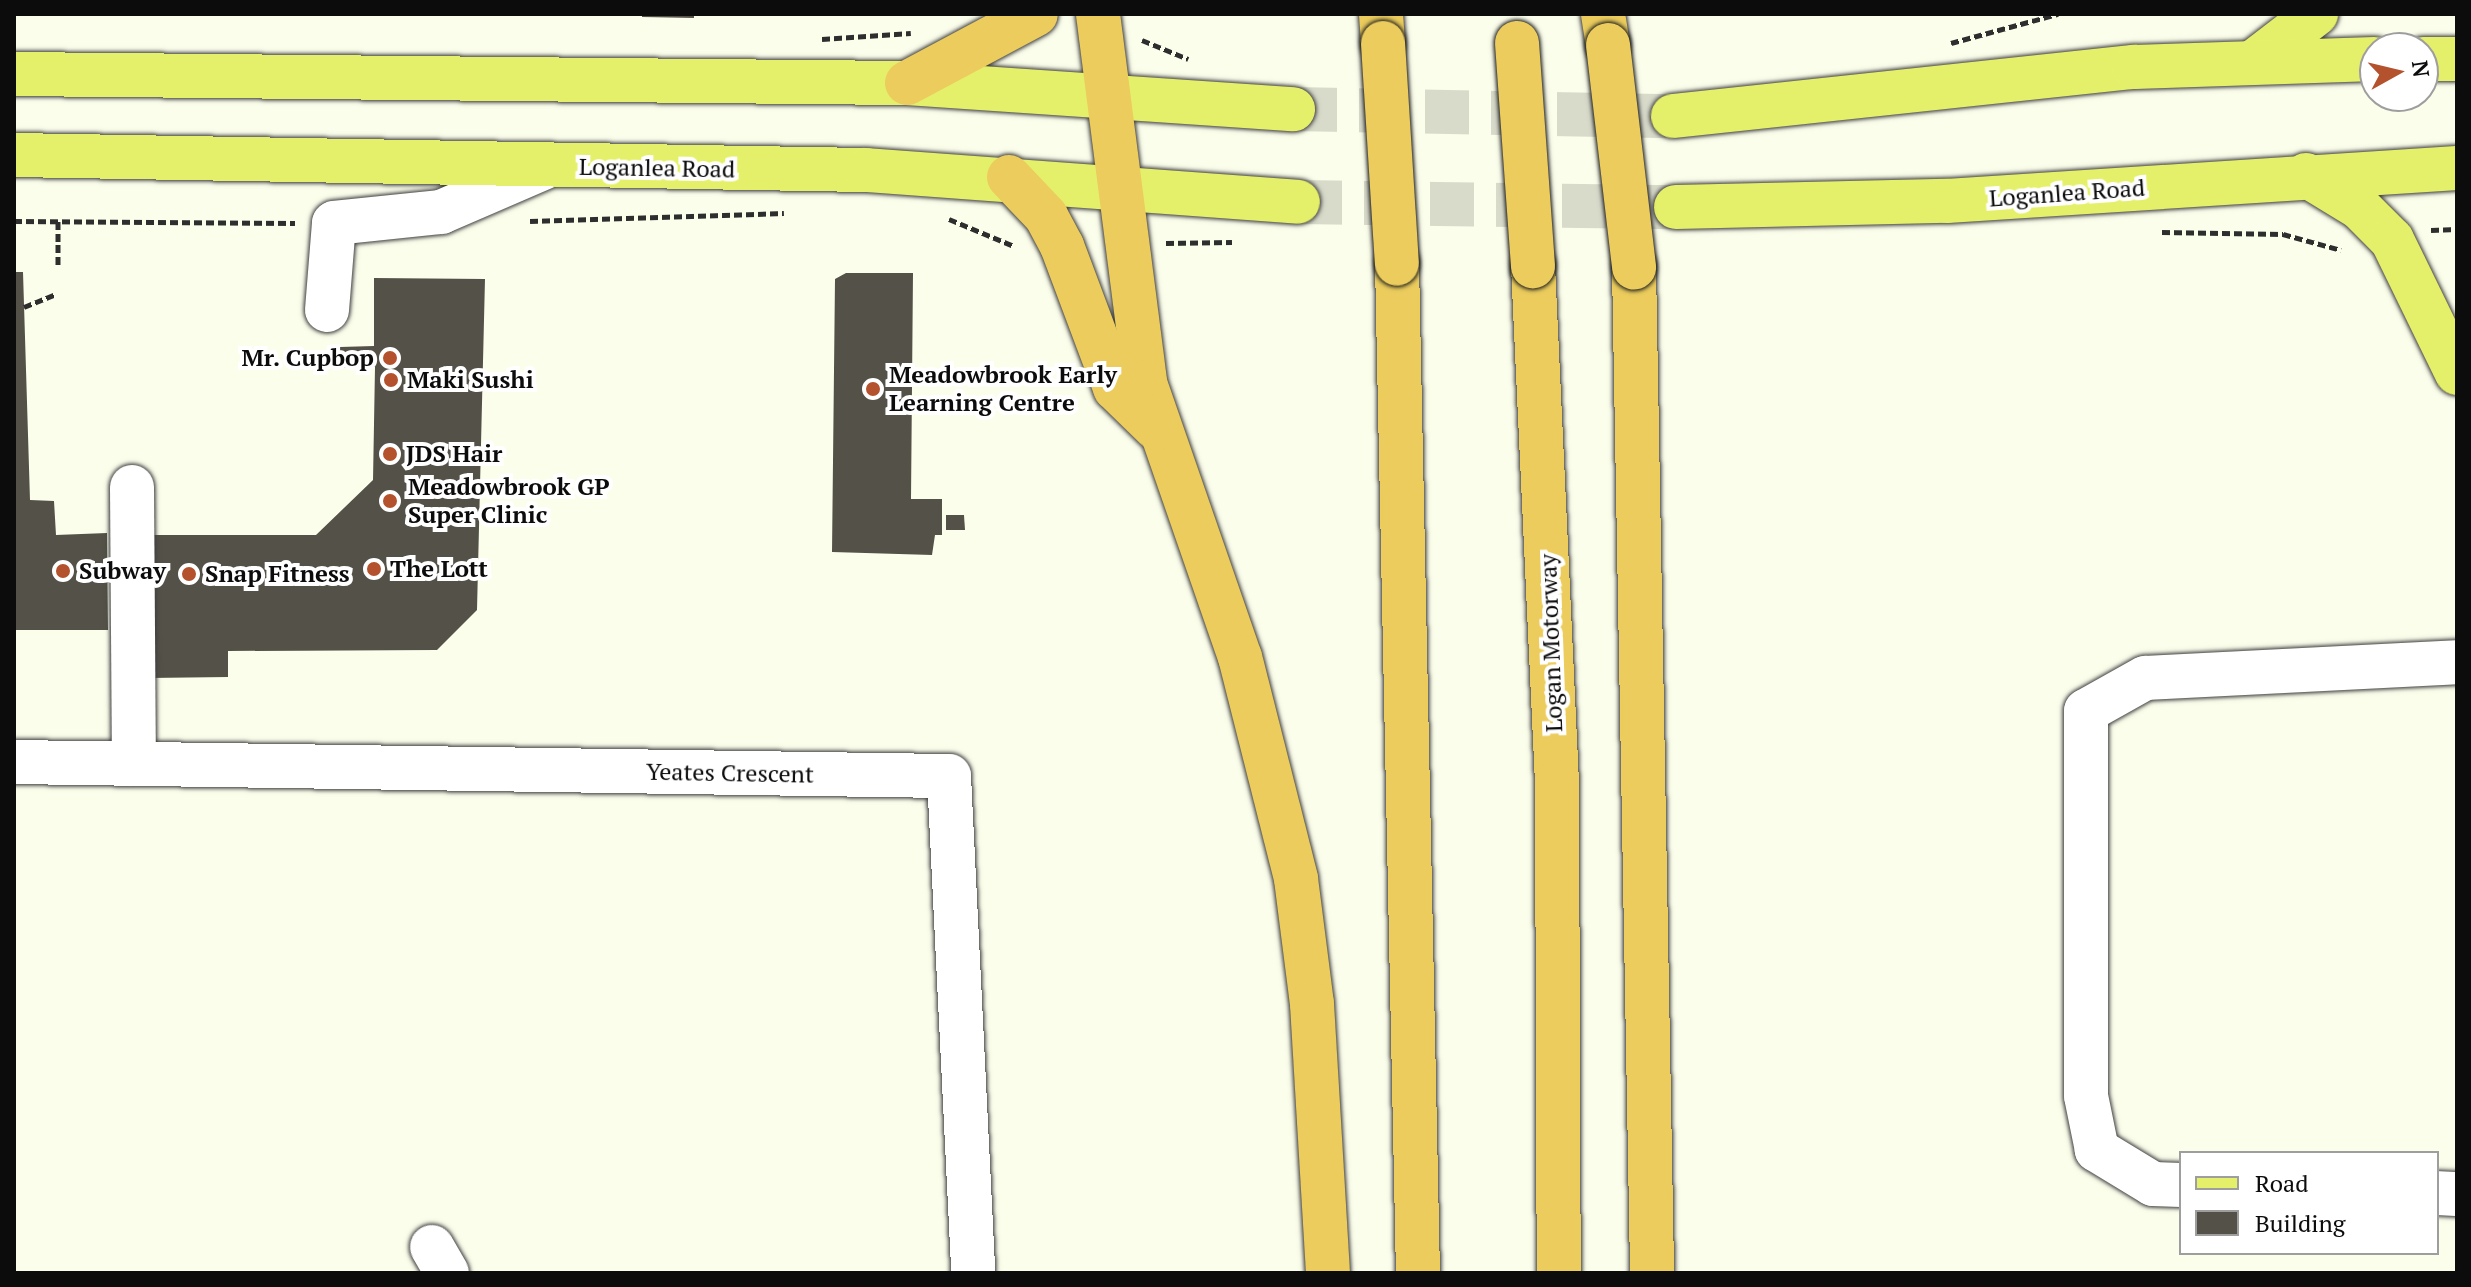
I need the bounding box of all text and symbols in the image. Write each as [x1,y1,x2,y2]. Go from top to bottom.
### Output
north arrow [2359,32,2439,112]
text: N [2406,59,2437,79]
street label: Loganlea Road [579,152,735,184]
street label: Loganlea Road [1988,173,2146,213]
place label: Mr. Cupbop [241,344,374,372]
marker: Mr. Cupbop [381,349,399,367]
place label: Meadowbrook Early Learning Centre [889,361,1117,417]
place label: Maki Sushi [407,366,534,394]
marker: Maki Sushi [382,371,400,389]
marker: Meadowbrook Early Learning Centre [864,380,882,398]
place label: JDS Hair [406,440,502,468]
marker: JDS Hair [381,445,399,463]
place label: Meadowbrook GP Super Clinic [408,473,610,529]
marker: Meadowbrook GP Super Clinic [379,490,401,512]
street label: Logan Motorway [1533,553,1569,733]
place label: The Lott [390,555,488,583]
place label: Subway [79,557,166,585]
place label: Snap Fitness [205,560,350,588]
marker: The Lott [365,560,383,578]
marker: Subway [54,562,72,580]
marker: Snap Fitness [180,565,198,583]
street label: Yeates Crescent [646,757,814,789]
legend [2179,1151,2439,1255]
text: Road [2255,1167,2309,1199]
text: Building [2255,1207,2345,1239]

